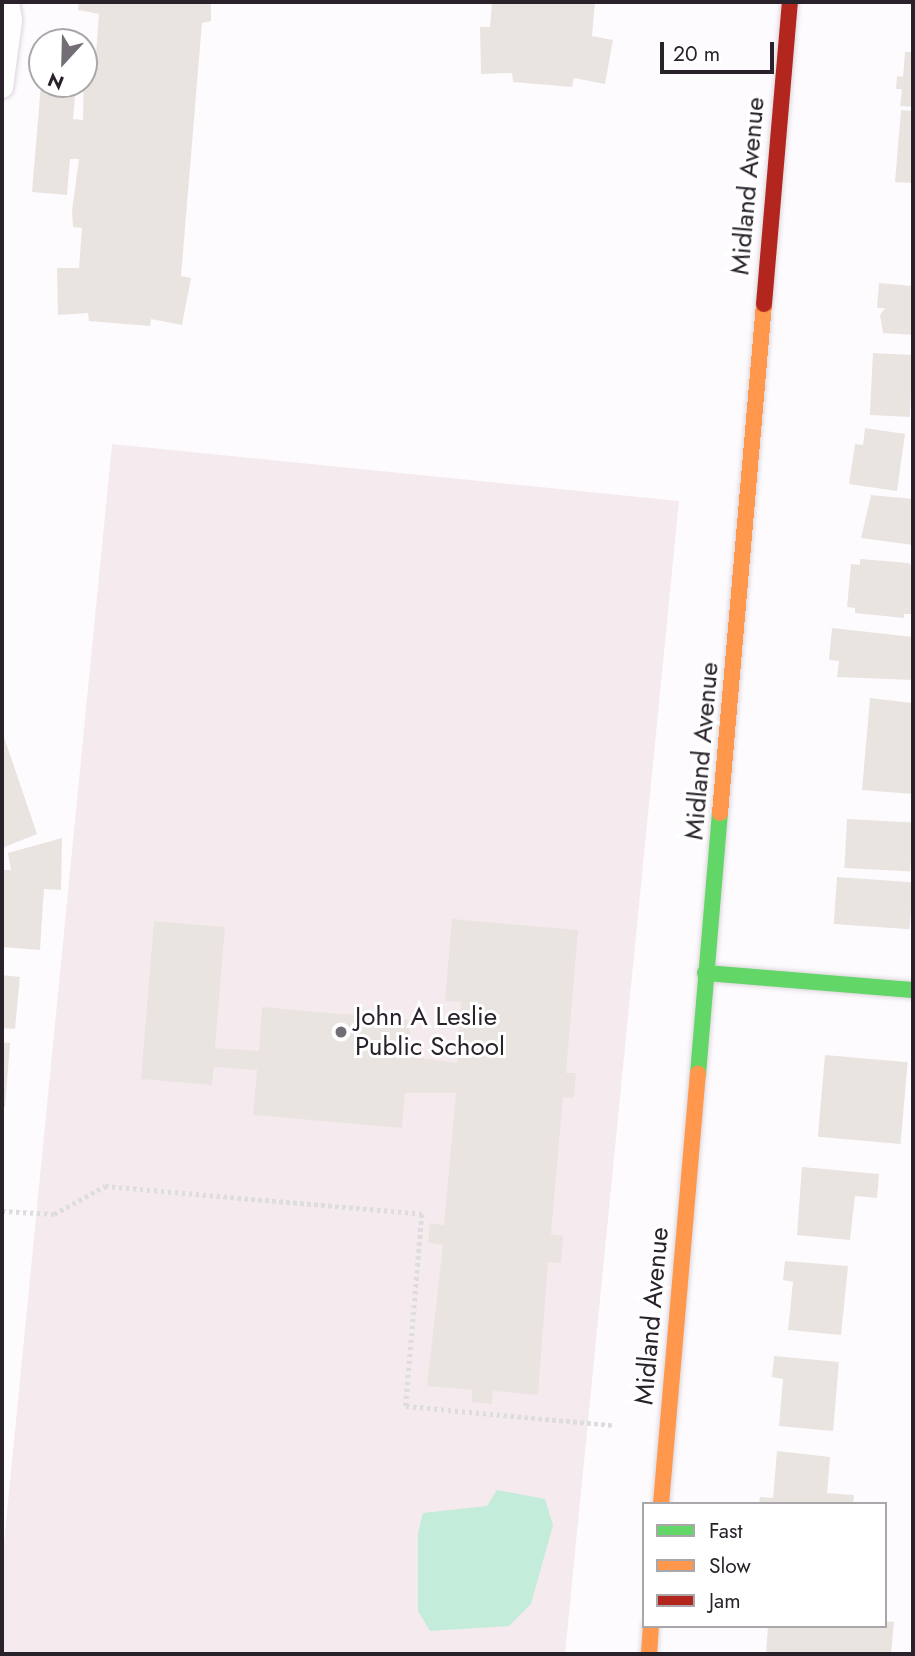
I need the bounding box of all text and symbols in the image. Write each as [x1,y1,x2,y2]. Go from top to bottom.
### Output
north arrow [28,28,98,98]
scale bar [663,28,777,72]
text: 20 m [673,39,720,69]
text: N [44,66,68,96]
street label: Midland Avenue [725,96,771,276]
street label: Midland Avenue [679,661,725,841]
place label: John A Leslie Public School [355,1001,505,1062]
marker: John A Leslie Public School [333,1024,349,1040]
street label: Midland Avenue [629,1226,675,1406]
legend [642,1502,887,1628]
text: Fast [709,1516,742,1546]
text: Slow [709,1551,751,1581]
text: Jam [709,1586,741,1616]

